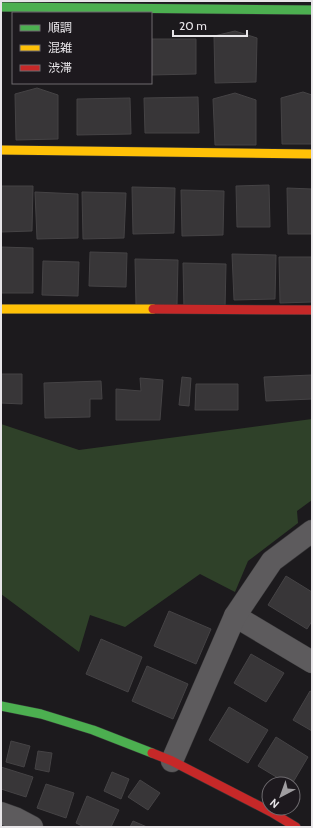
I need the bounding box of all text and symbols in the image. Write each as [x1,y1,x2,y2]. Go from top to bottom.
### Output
legend [12,12,152,84]
scale bar [173,12,247,38]
text: 20 m [179,18,207,33]
text: 順調 [48,20,72,35]
text: 混雑 [48,40,72,55]
text: 渋滞 [48,60,72,75]
north arrow [261,776,301,816]
text: N [267,796,282,811]

